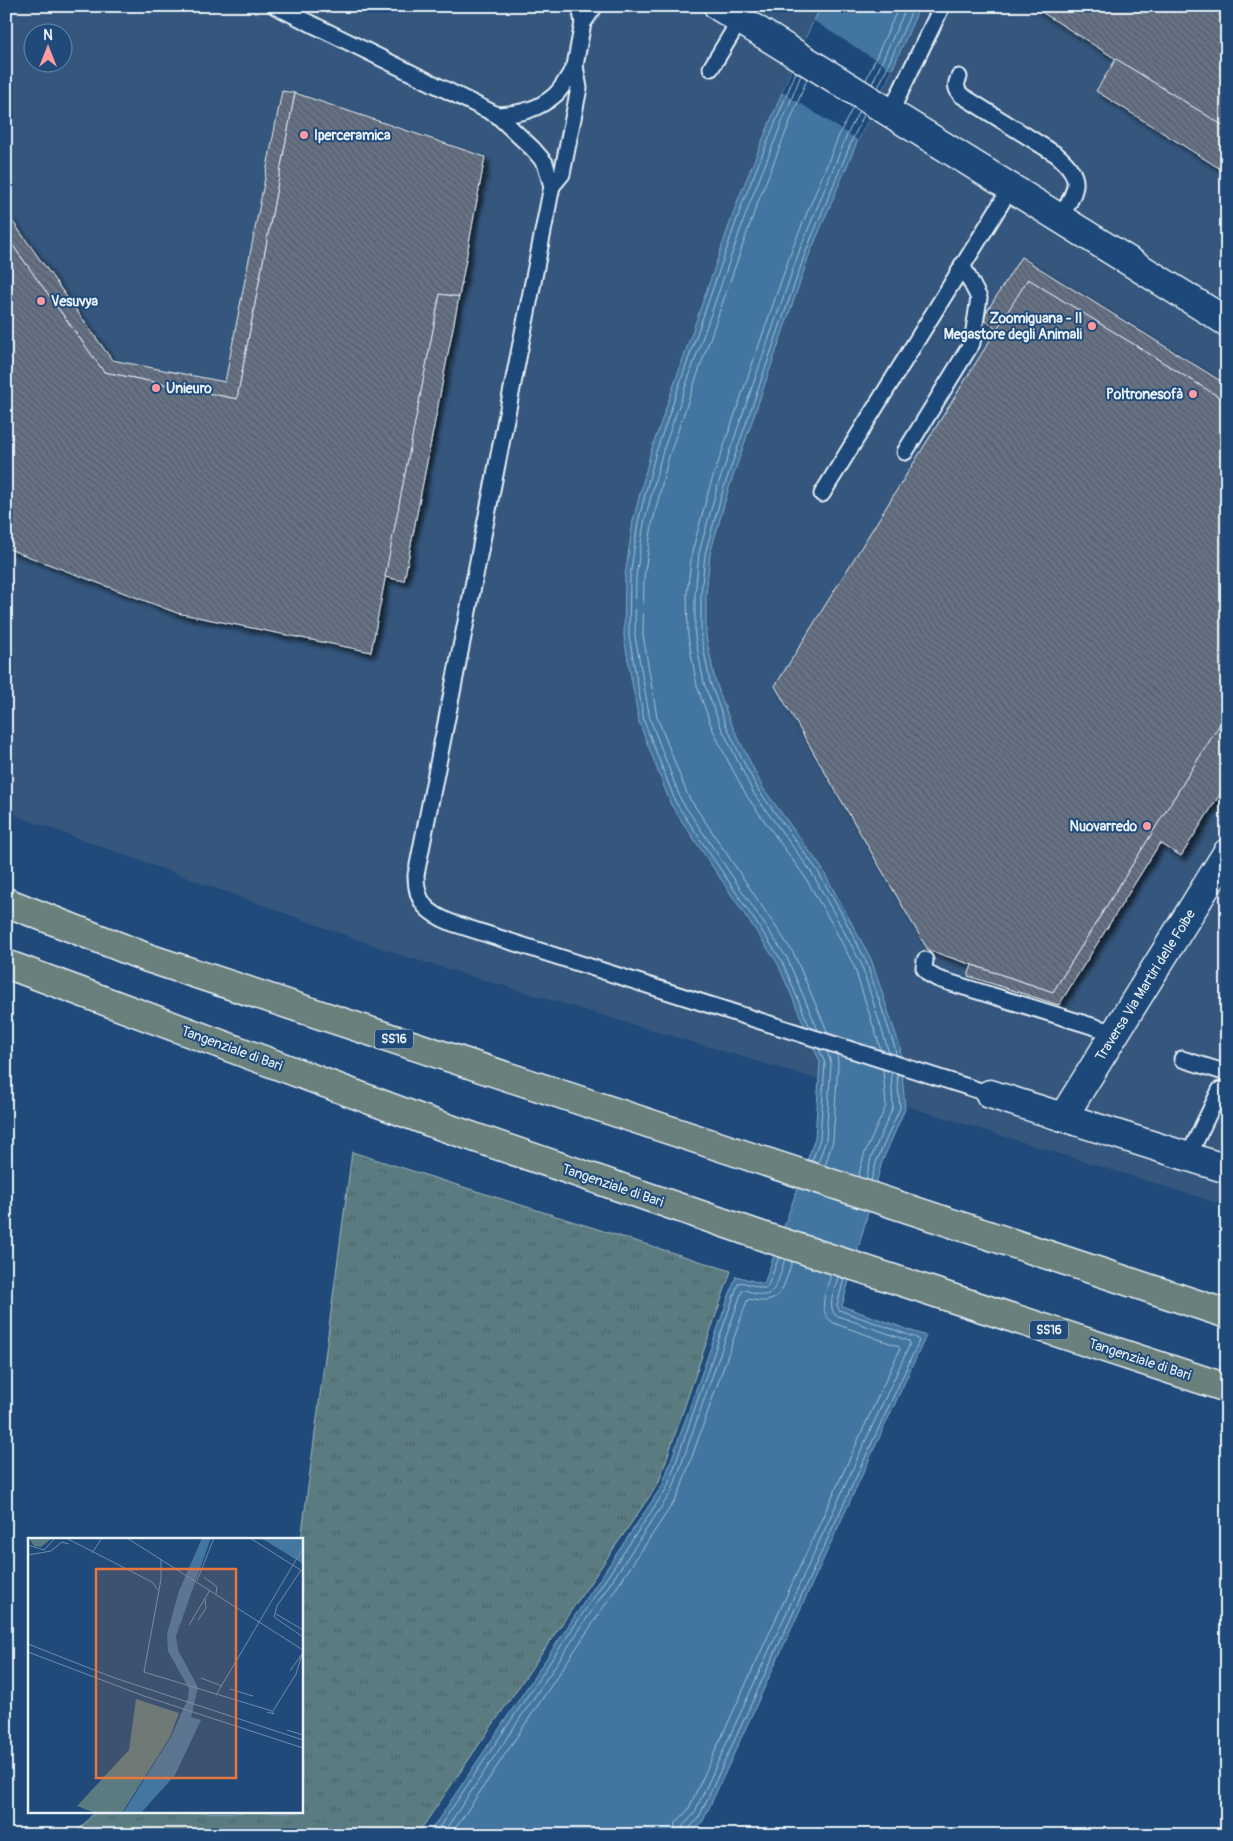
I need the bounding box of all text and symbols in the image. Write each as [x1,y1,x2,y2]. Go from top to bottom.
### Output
north arrow [22,22,72,72]
text: N [43,27,53,44]
place label: Iperceramica [314,127,391,144]
marker: Iperceramica [298,129,310,141]
place label: Vesuvya [51,293,99,310]
marker: Vesuvya [35,295,47,307]
place label: Zoomiguana - Il Megastore degli Animali [944,310,1082,343]
marker: Zoomiguana - Il Megastore degli Animali [1086,320,1098,332]
place label: Unieuro [166,380,212,397]
marker: Unieuro [150,382,162,394]
place label: Poltronesofà [1106,386,1184,403]
marker: Poltronesofà [1187,388,1199,400]
place label: Nuovarredo [1069,818,1137,835]
marker: Nuovarredo [1141,820,1153,832]
street label: Traversa Via Martiri delle Foibe [1092,906,1199,1064]
street label: Tangenziale di Bari [179,1022,285,1075]
road number: SS16 [375,1030,413,1048]
street label: Tangenziale di Bari [560,1160,666,1211]
road number: SS16 [1030,1320,1068,1340]
street label: Tangenziale di Bari [1087,1335,1194,1384]
inset map [28,1538,302,1814]

